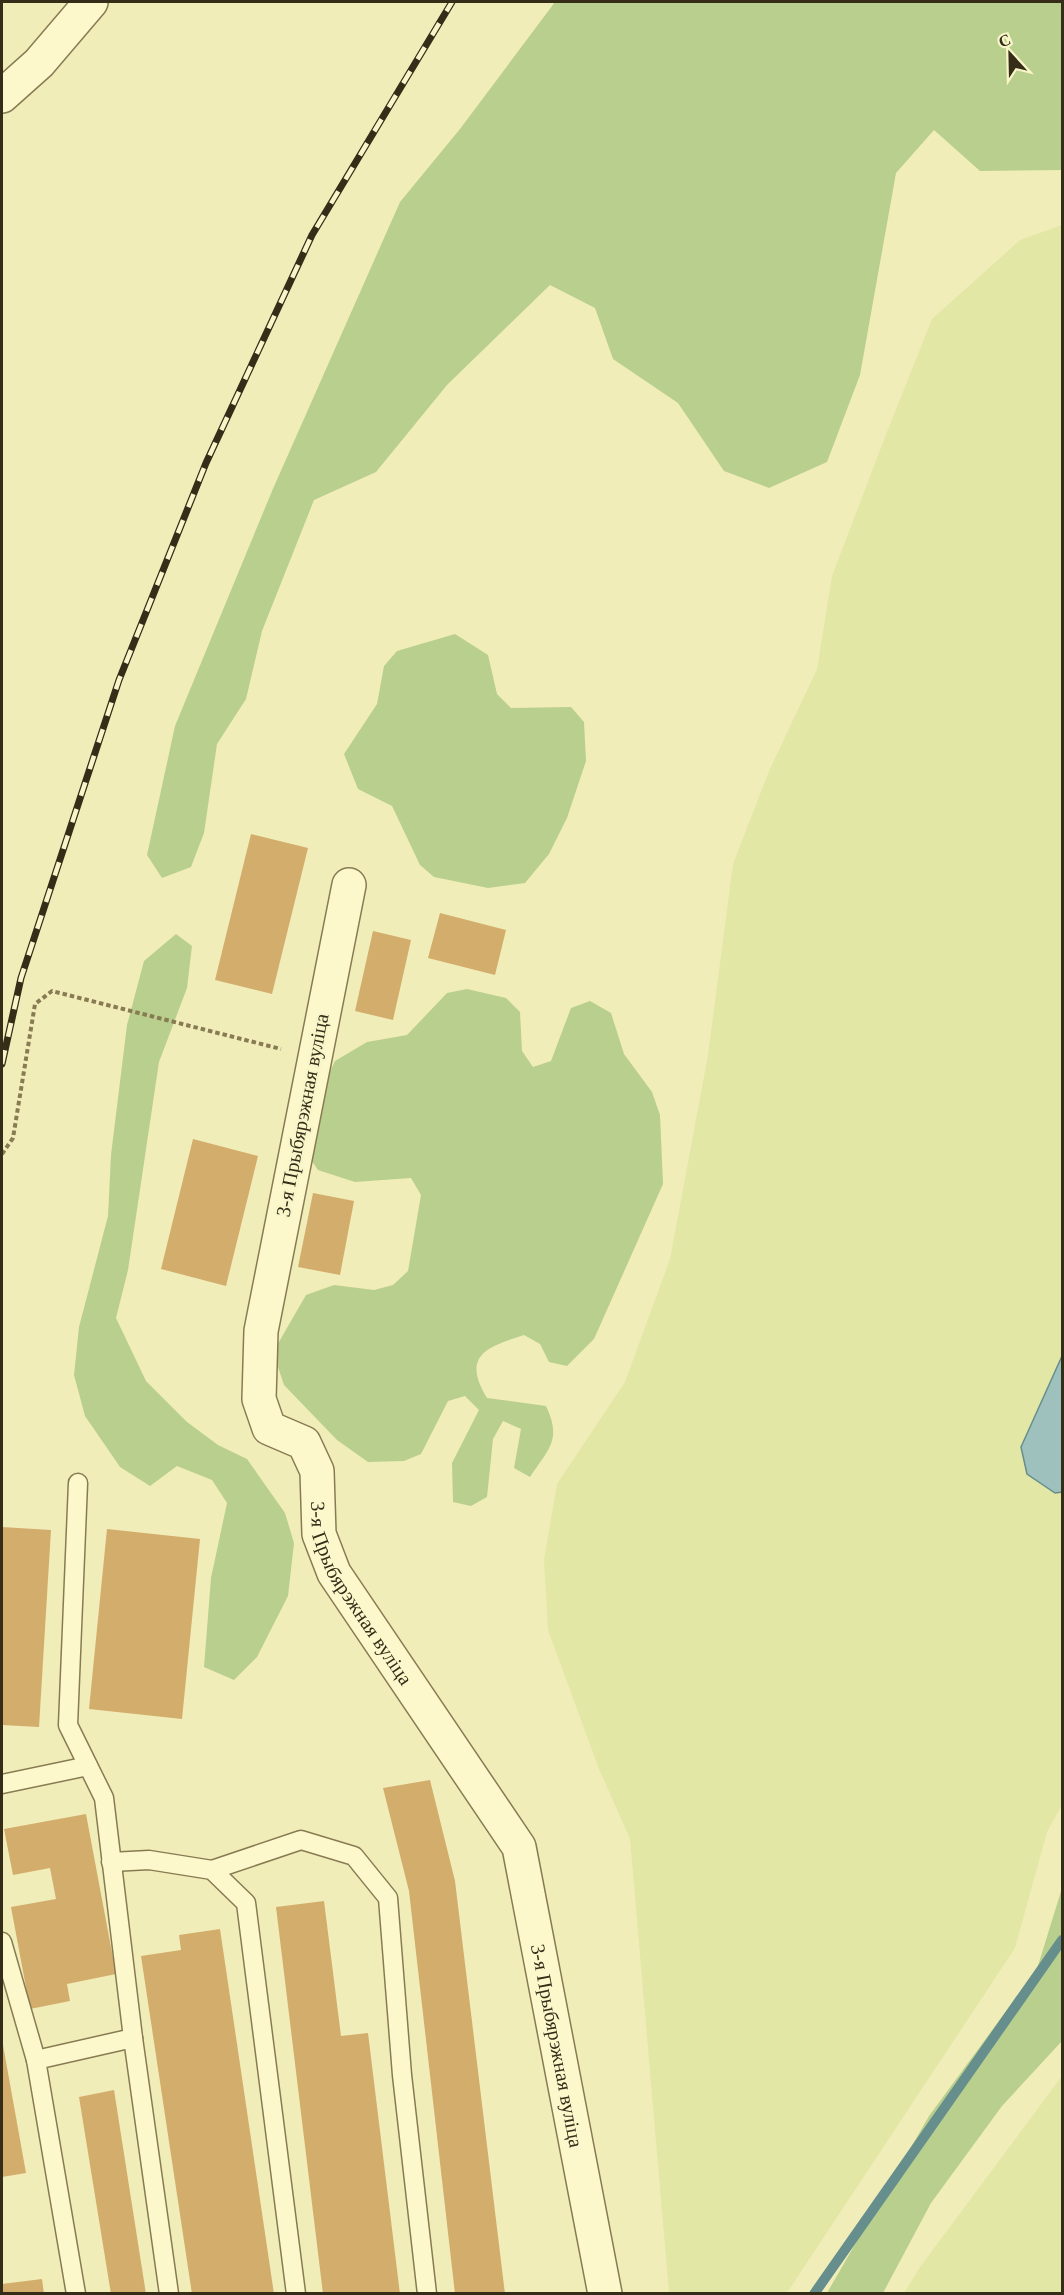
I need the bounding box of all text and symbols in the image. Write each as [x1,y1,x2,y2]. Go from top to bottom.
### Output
north arrow [980,24,1040,84]
text: С [996,31,1013,51]
street label: 3-я Прыбярэжная вуліца [271,1011,334,1219]
street label: 3-я Прыбярэжная вуліца [307,1501,417,1689]
street label: 3-я Прыбярэжная вуліца [527,1942,588,2149]

